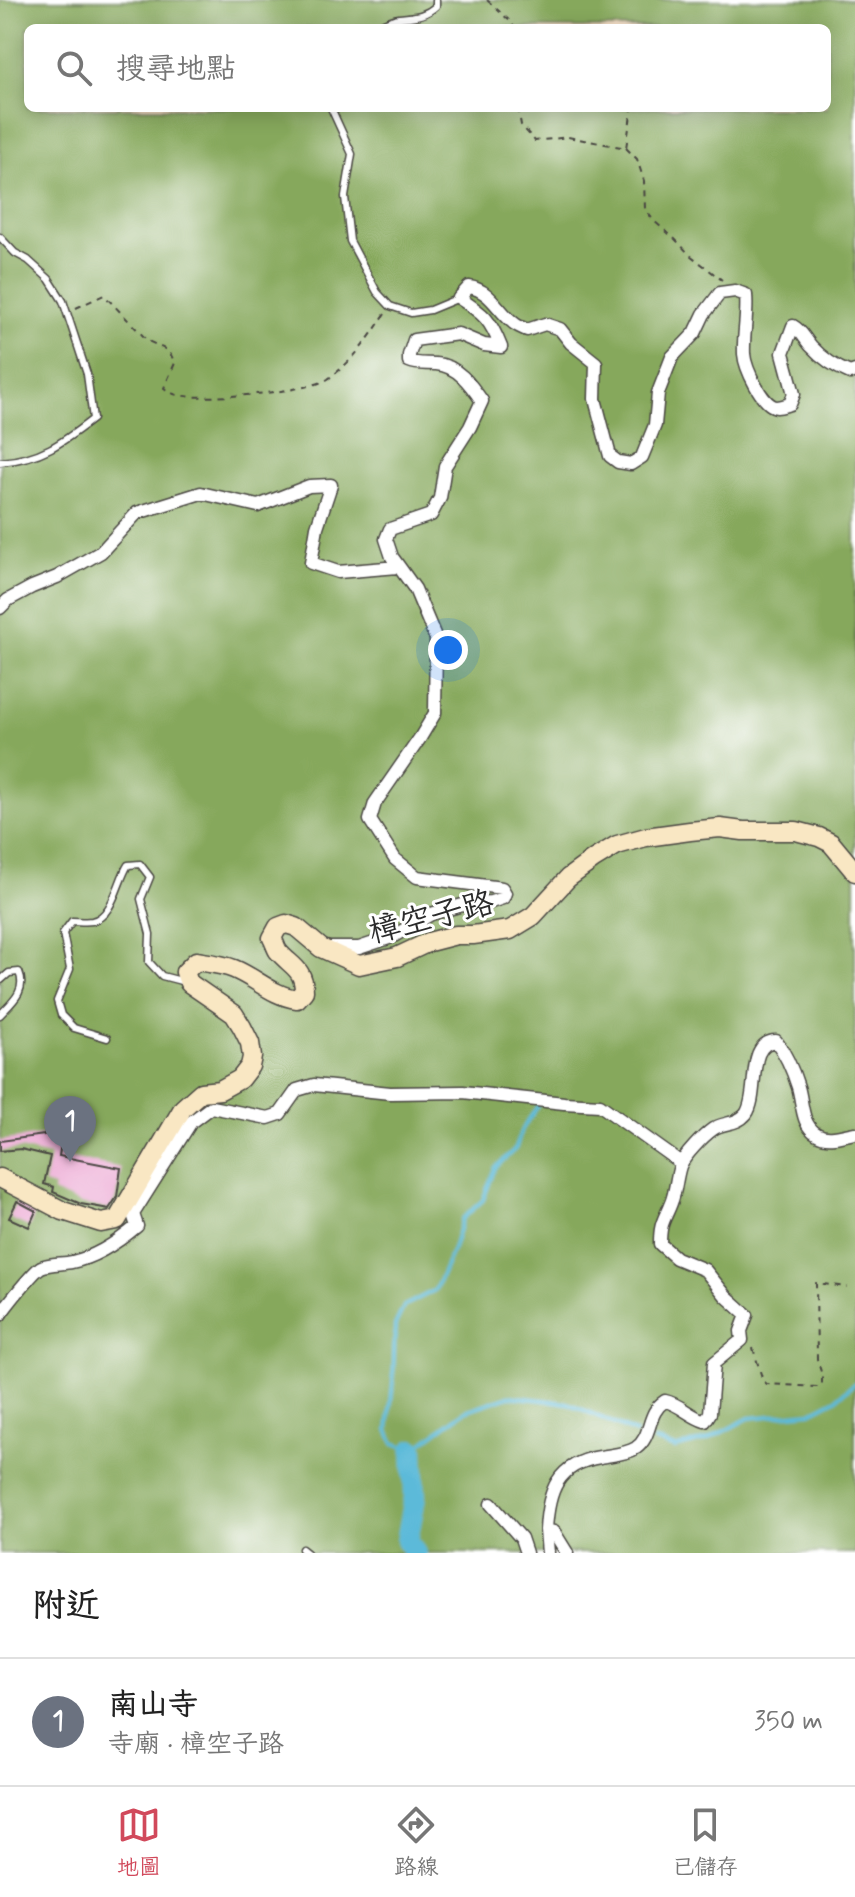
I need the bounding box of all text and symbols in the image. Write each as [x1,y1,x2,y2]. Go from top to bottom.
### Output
search box [24,24,831,112]
icon: search [52,46,96,90]
text: 搜尋地點 [116,50,236,89]
your location [428,630,468,670]
street label: 樟空子路 [364,882,499,954]
pin: 1 [44,1096,96,1162]
text: 附近 [32,1584,100,1629]
text: 南山寺 [108,1686,198,1725]
text: 1 [52,1705,64,1739]
text: 350 m [754,1705,823,1739]
text: 寺廟 · 樟空子路 [108,1728,284,1762]
tab: 地圖 [117,1803,161,1882]
tab: 路線 [394,1803,438,1882]
tab: 已儲存 [672,1803,738,1882]

